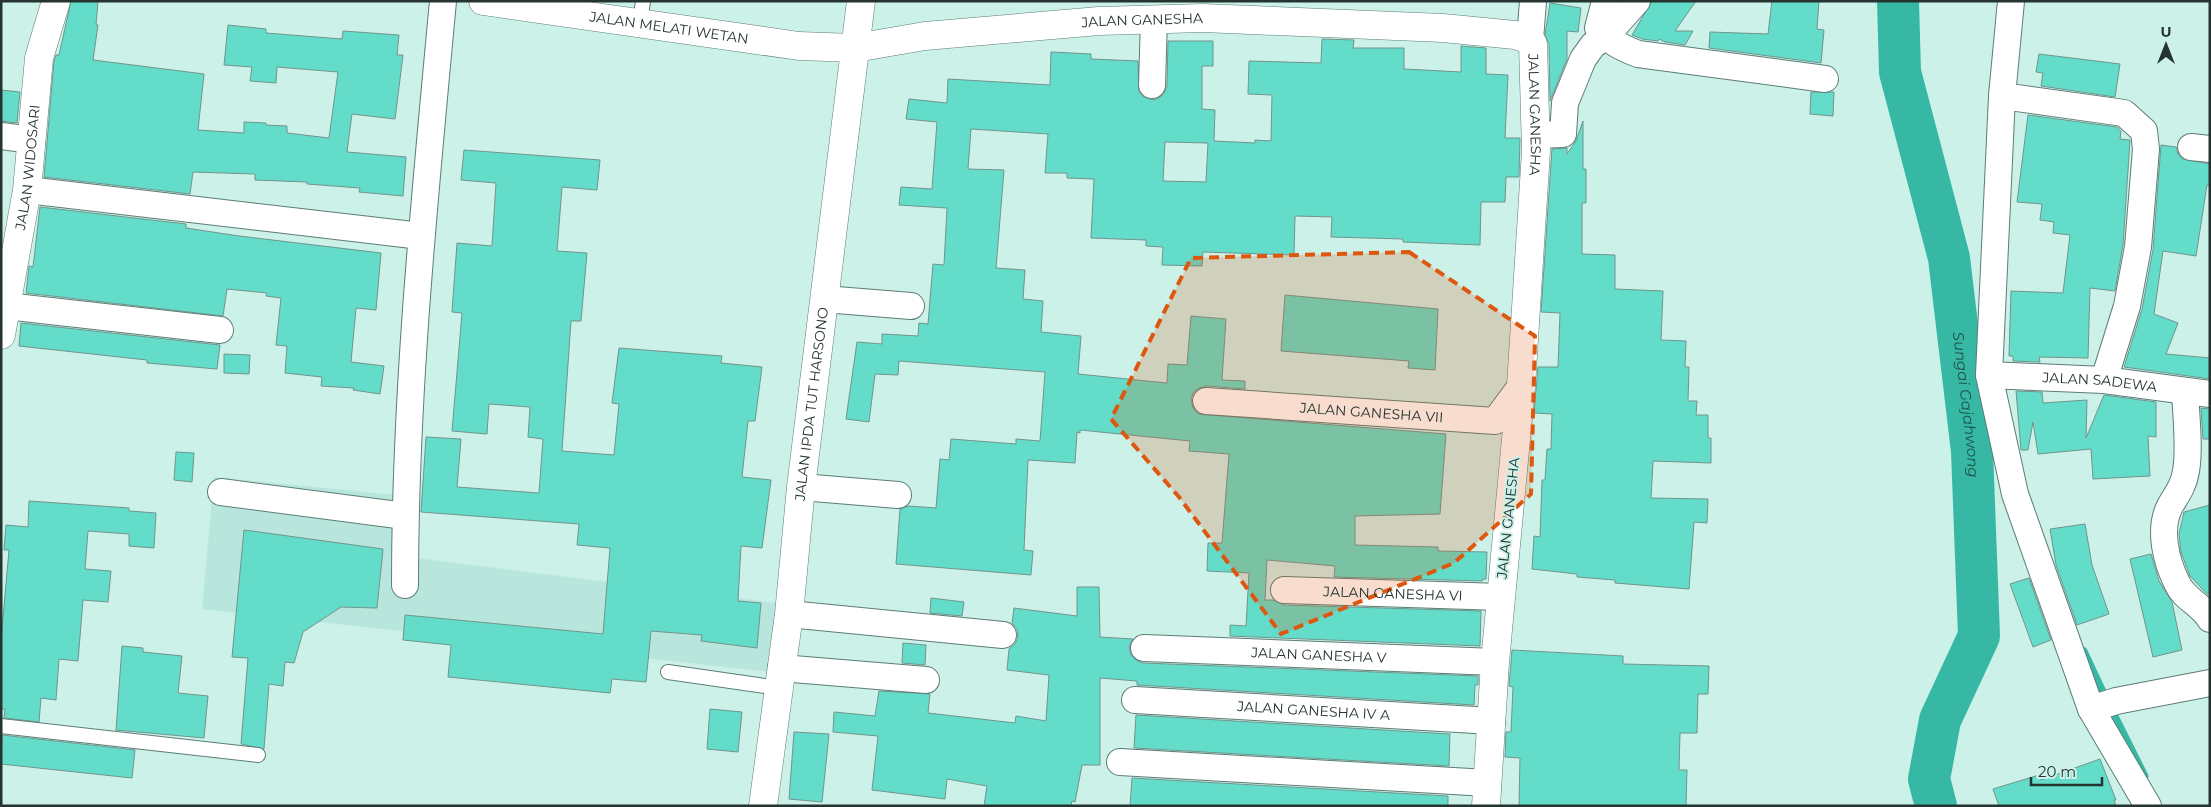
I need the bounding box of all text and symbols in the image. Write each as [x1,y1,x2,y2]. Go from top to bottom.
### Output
street label: JALAN MELATI WETAN [587,7,750,48]
street label: JALAN GANESHA [1079,9,1204,32]
north arrow [2141,20,2191,70]
text: U [2160,23,2172,41]
street label: JALAN GANESHA [1524,52,1545,177]
street label: JALAN WIDOSARI [11,104,44,232]
street label: JALAN IPDA TUT HARSONO [791,306,832,503]
water label: Sungai Gajahwong [1949,331,1983,478]
street label: JALAN SADEWA [2041,368,2159,396]
street label: JALAN GANESHA VII [1298,398,1444,426]
street label: JALAN GANESHA [1493,456,1523,581]
street label: JALAN GANESHA VI [1322,582,1463,605]
street label: JALAN GANESHA V [1250,643,1387,667]
street label: JALAN GANESHA IV A [1236,697,1392,724]
scale bar [2031,754,2102,786]
text: 20 m [2038,762,2076,781]

